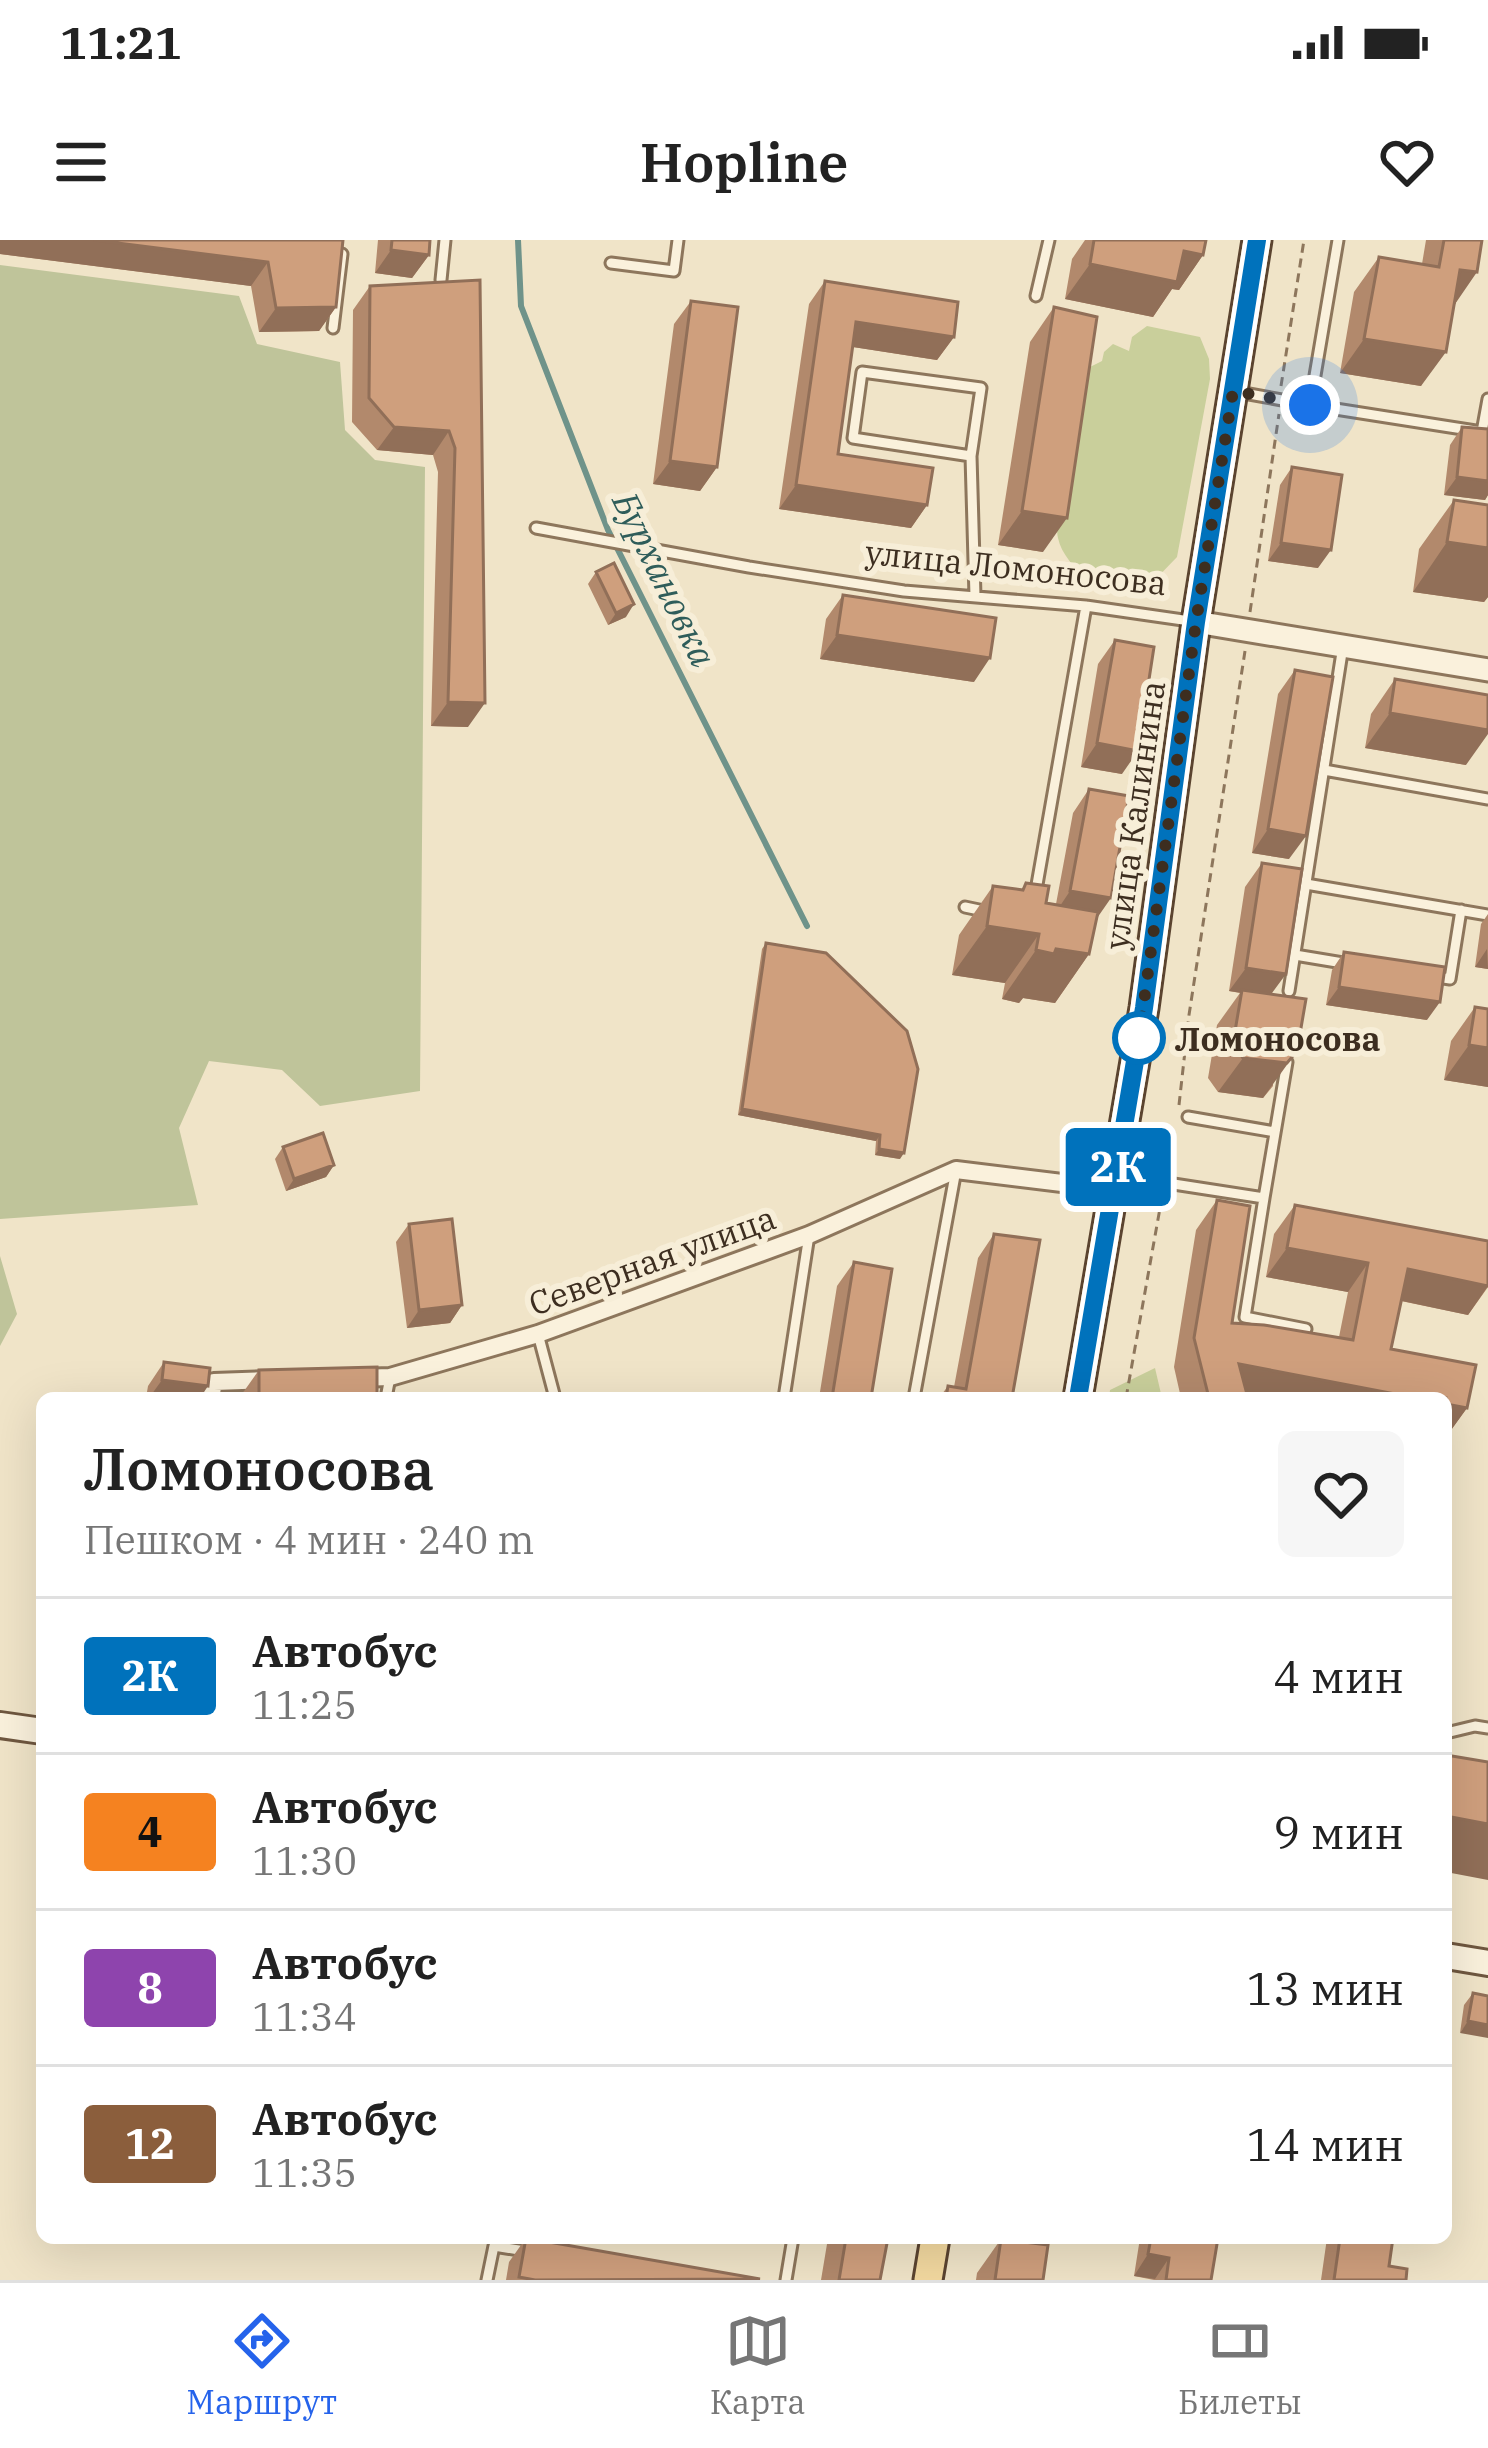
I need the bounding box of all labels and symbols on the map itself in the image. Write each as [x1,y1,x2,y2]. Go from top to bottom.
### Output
your location [1280,375,1340,435]
water label: Бурхановка [602,483,728,675]
street label: улица Ломоносова [863,530,1169,604]
street label: улица Калинина [1094,678,1174,952]
marker: Ломоносова [1114,1013,1164,1063]
place label: Ломоносова [1175,1017,1381,1060]
line badge: 2К [1064,1128,1172,1206]
street label: Северная улица [523,1195,781,1325]

